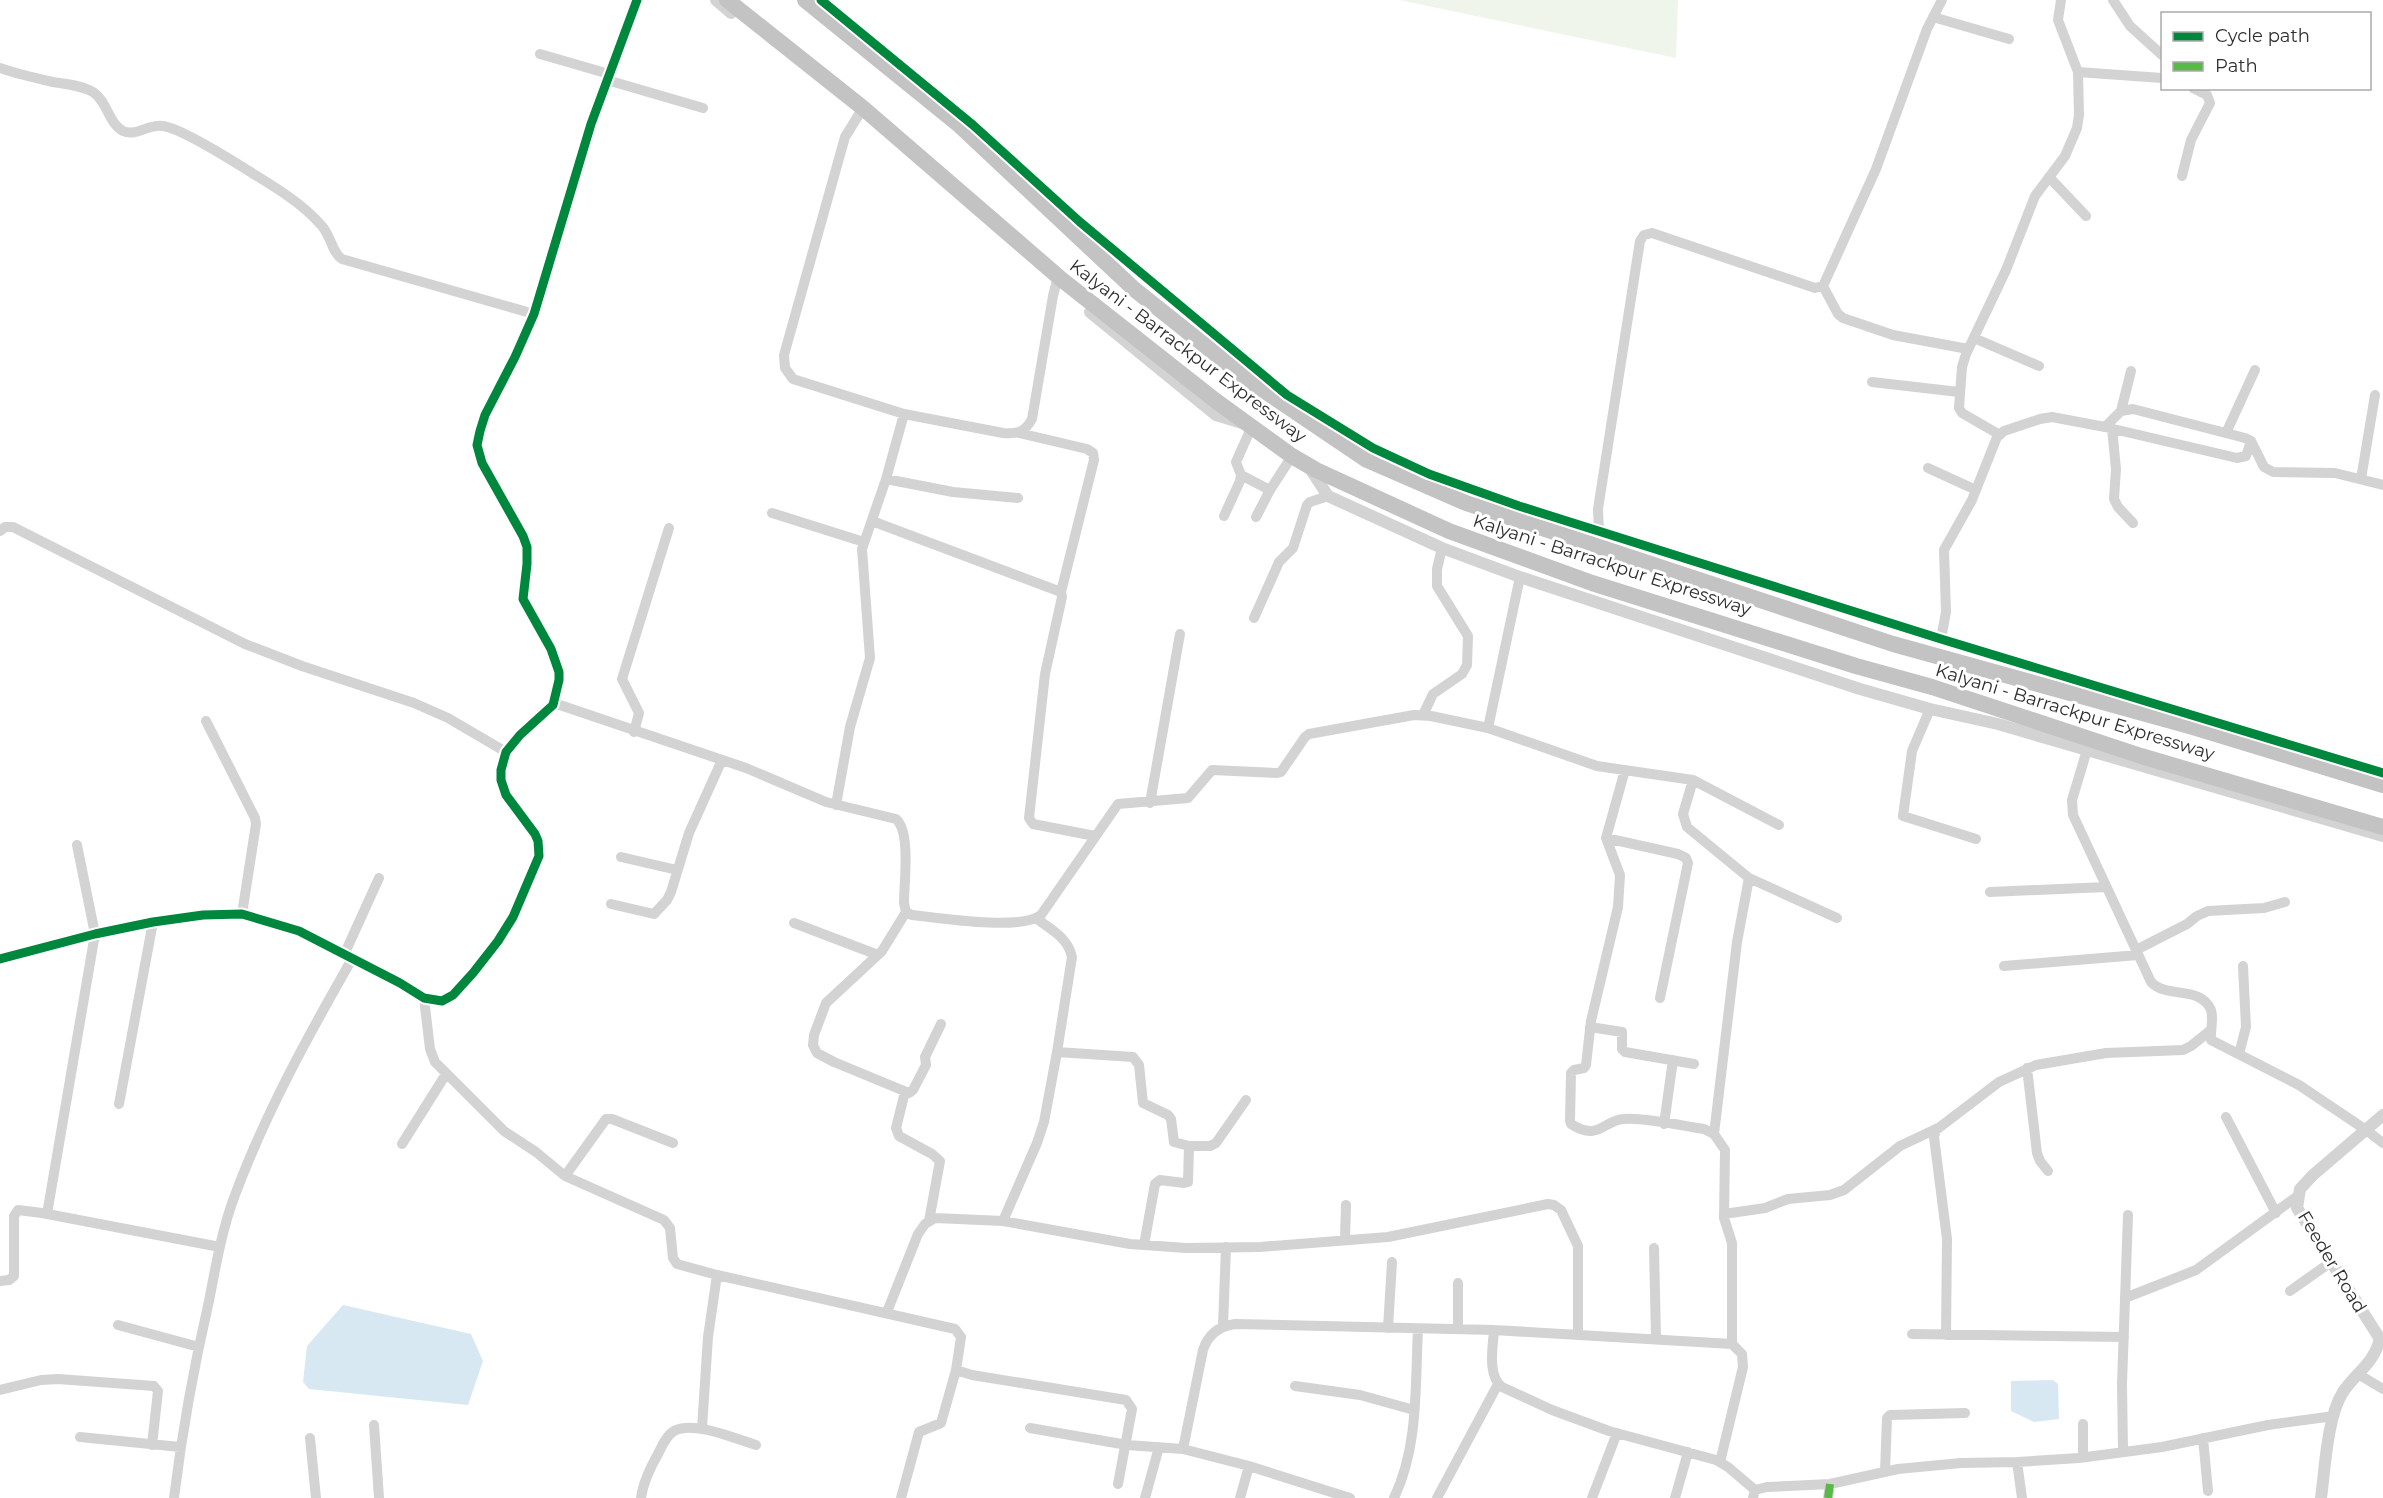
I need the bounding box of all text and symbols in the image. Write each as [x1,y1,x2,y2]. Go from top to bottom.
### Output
legend [2161,12,2371,90]
text: Cycle path [2215,25,2310,47]
text: Path [2215,55,2258,77]
street label: Kalyani - Barrackpur Expressway [1065,255,1311,447]
street label: Kalyani - Barrackpur Expressway [1470,510,1754,620]
street label: Kalyani - Barrackpur Expressway [1933,659,2218,765]
street label: Feeder Road [2293,1207,2371,1317]

